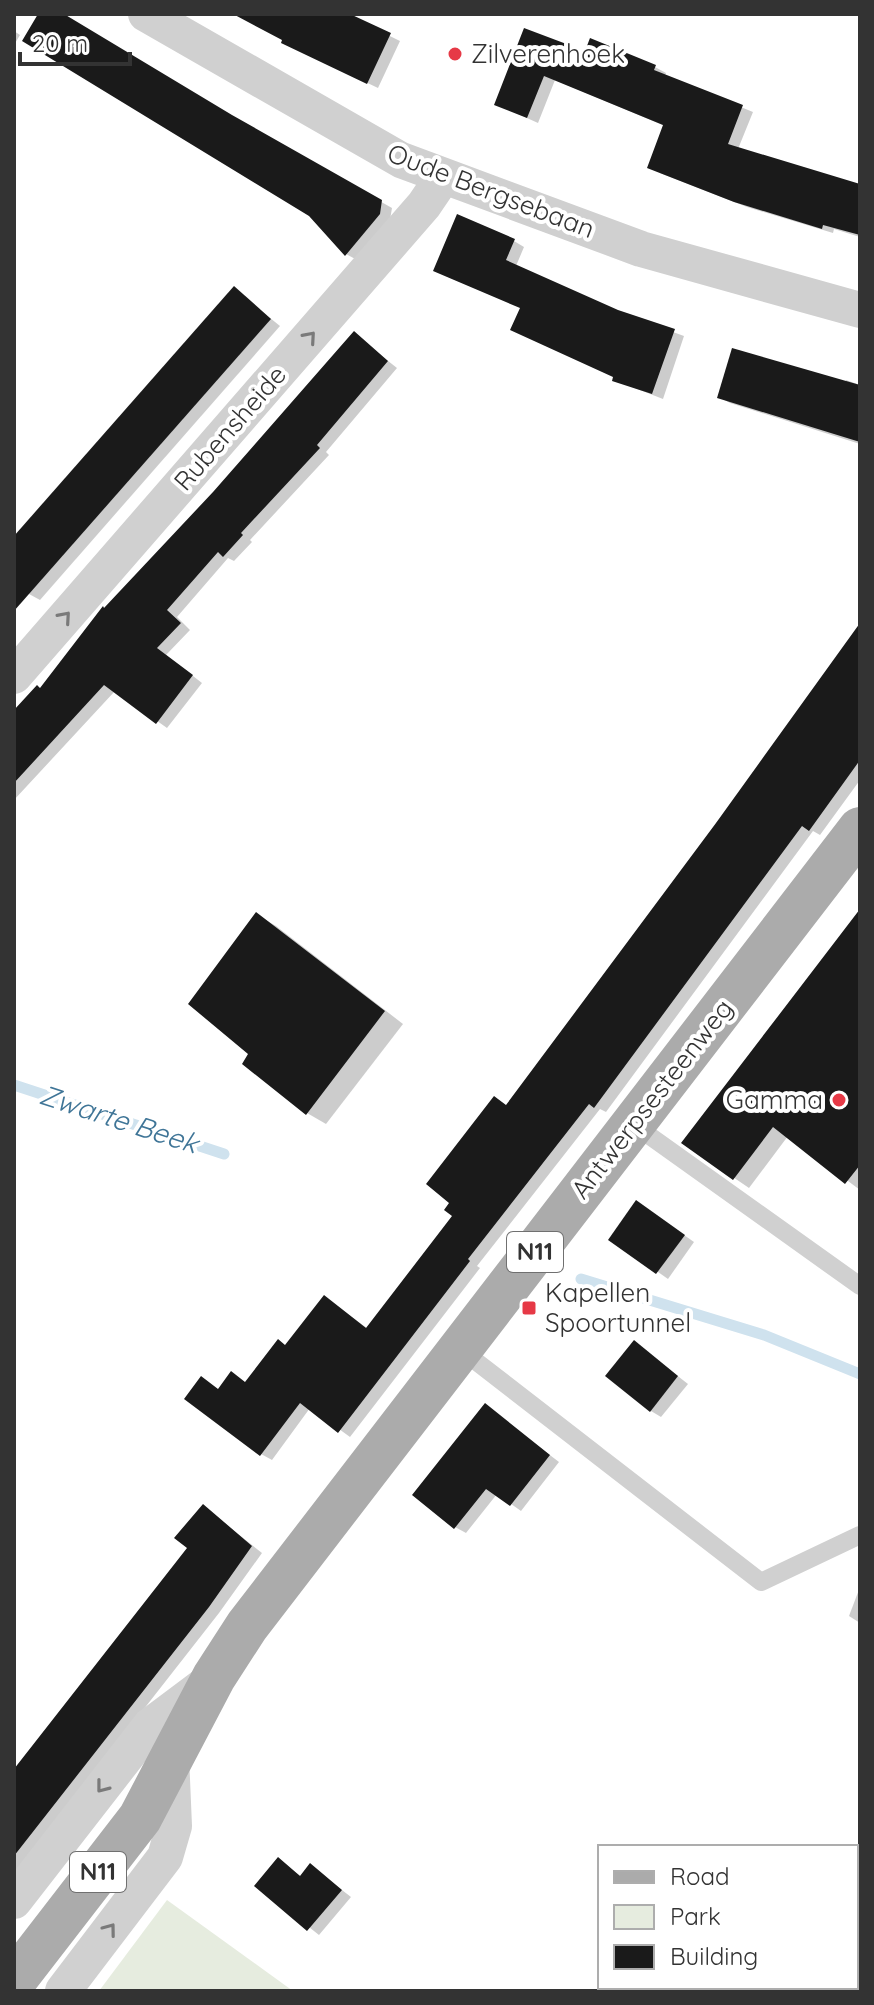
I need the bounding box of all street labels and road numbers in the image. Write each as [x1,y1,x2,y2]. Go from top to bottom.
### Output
street label: Oude Bergsebaan [383,136,599,245]
street label: Rubensheide [166,358,293,497]
street label: Antwerpsesteenweg [563,992,740,1205]
road number: N11 [507,1232,563,1272]
road number: N11 [70,1852,126,1892]

